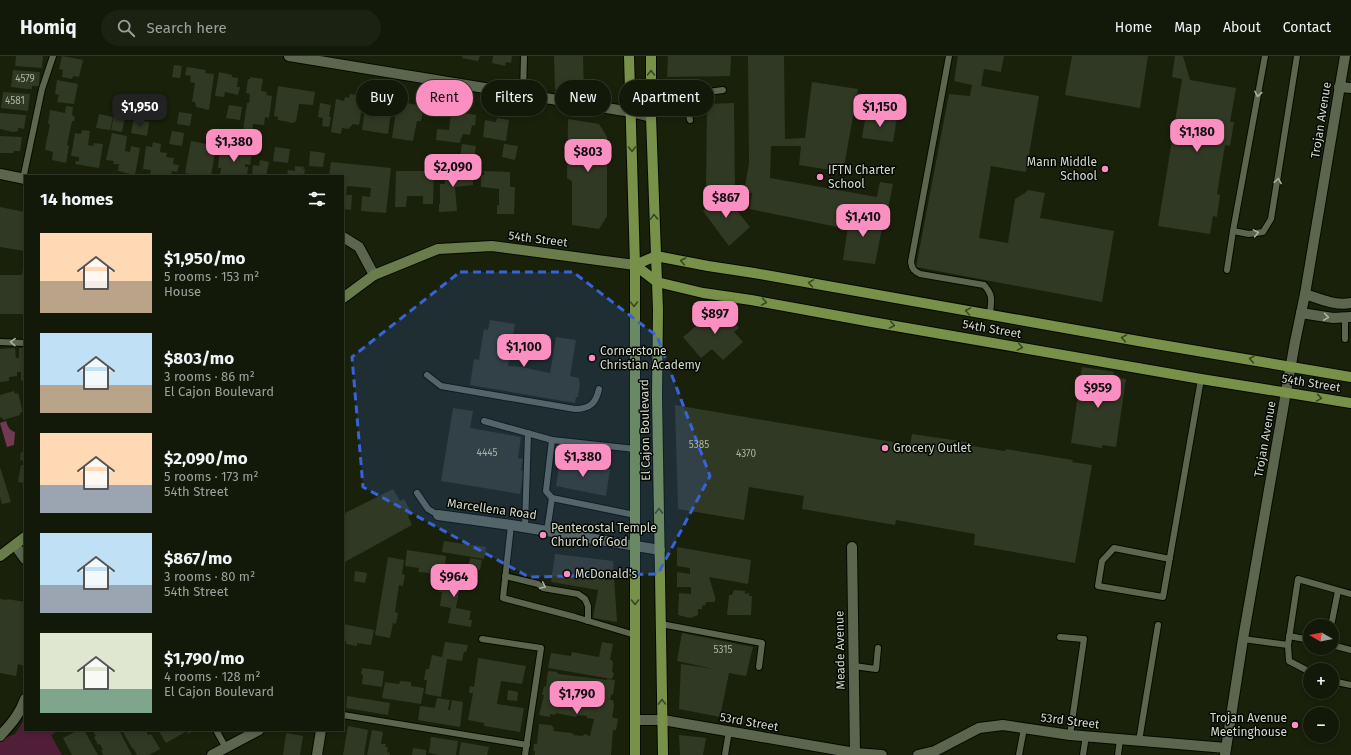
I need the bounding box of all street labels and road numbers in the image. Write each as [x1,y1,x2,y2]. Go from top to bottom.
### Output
street label: Trojan Avenue [1308,81,1334,159]
street label: 54th Street [508,228,569,250]
street label: 54th Street [961,317,1023,341]
street label: 54th Street [1281,371,1342,395]
street label: El Cajon Boulevard [637,379,653,481]
street label: Trojan Avenue [1251,400,1279,478]
street label: Marcellena Road [446,496,538,522]
street label: Meade Avenue [832,610,848,690]
street label: 53rd Street [719,710,780,734]
street label: 53rd Street [1040,710,1101,732]

